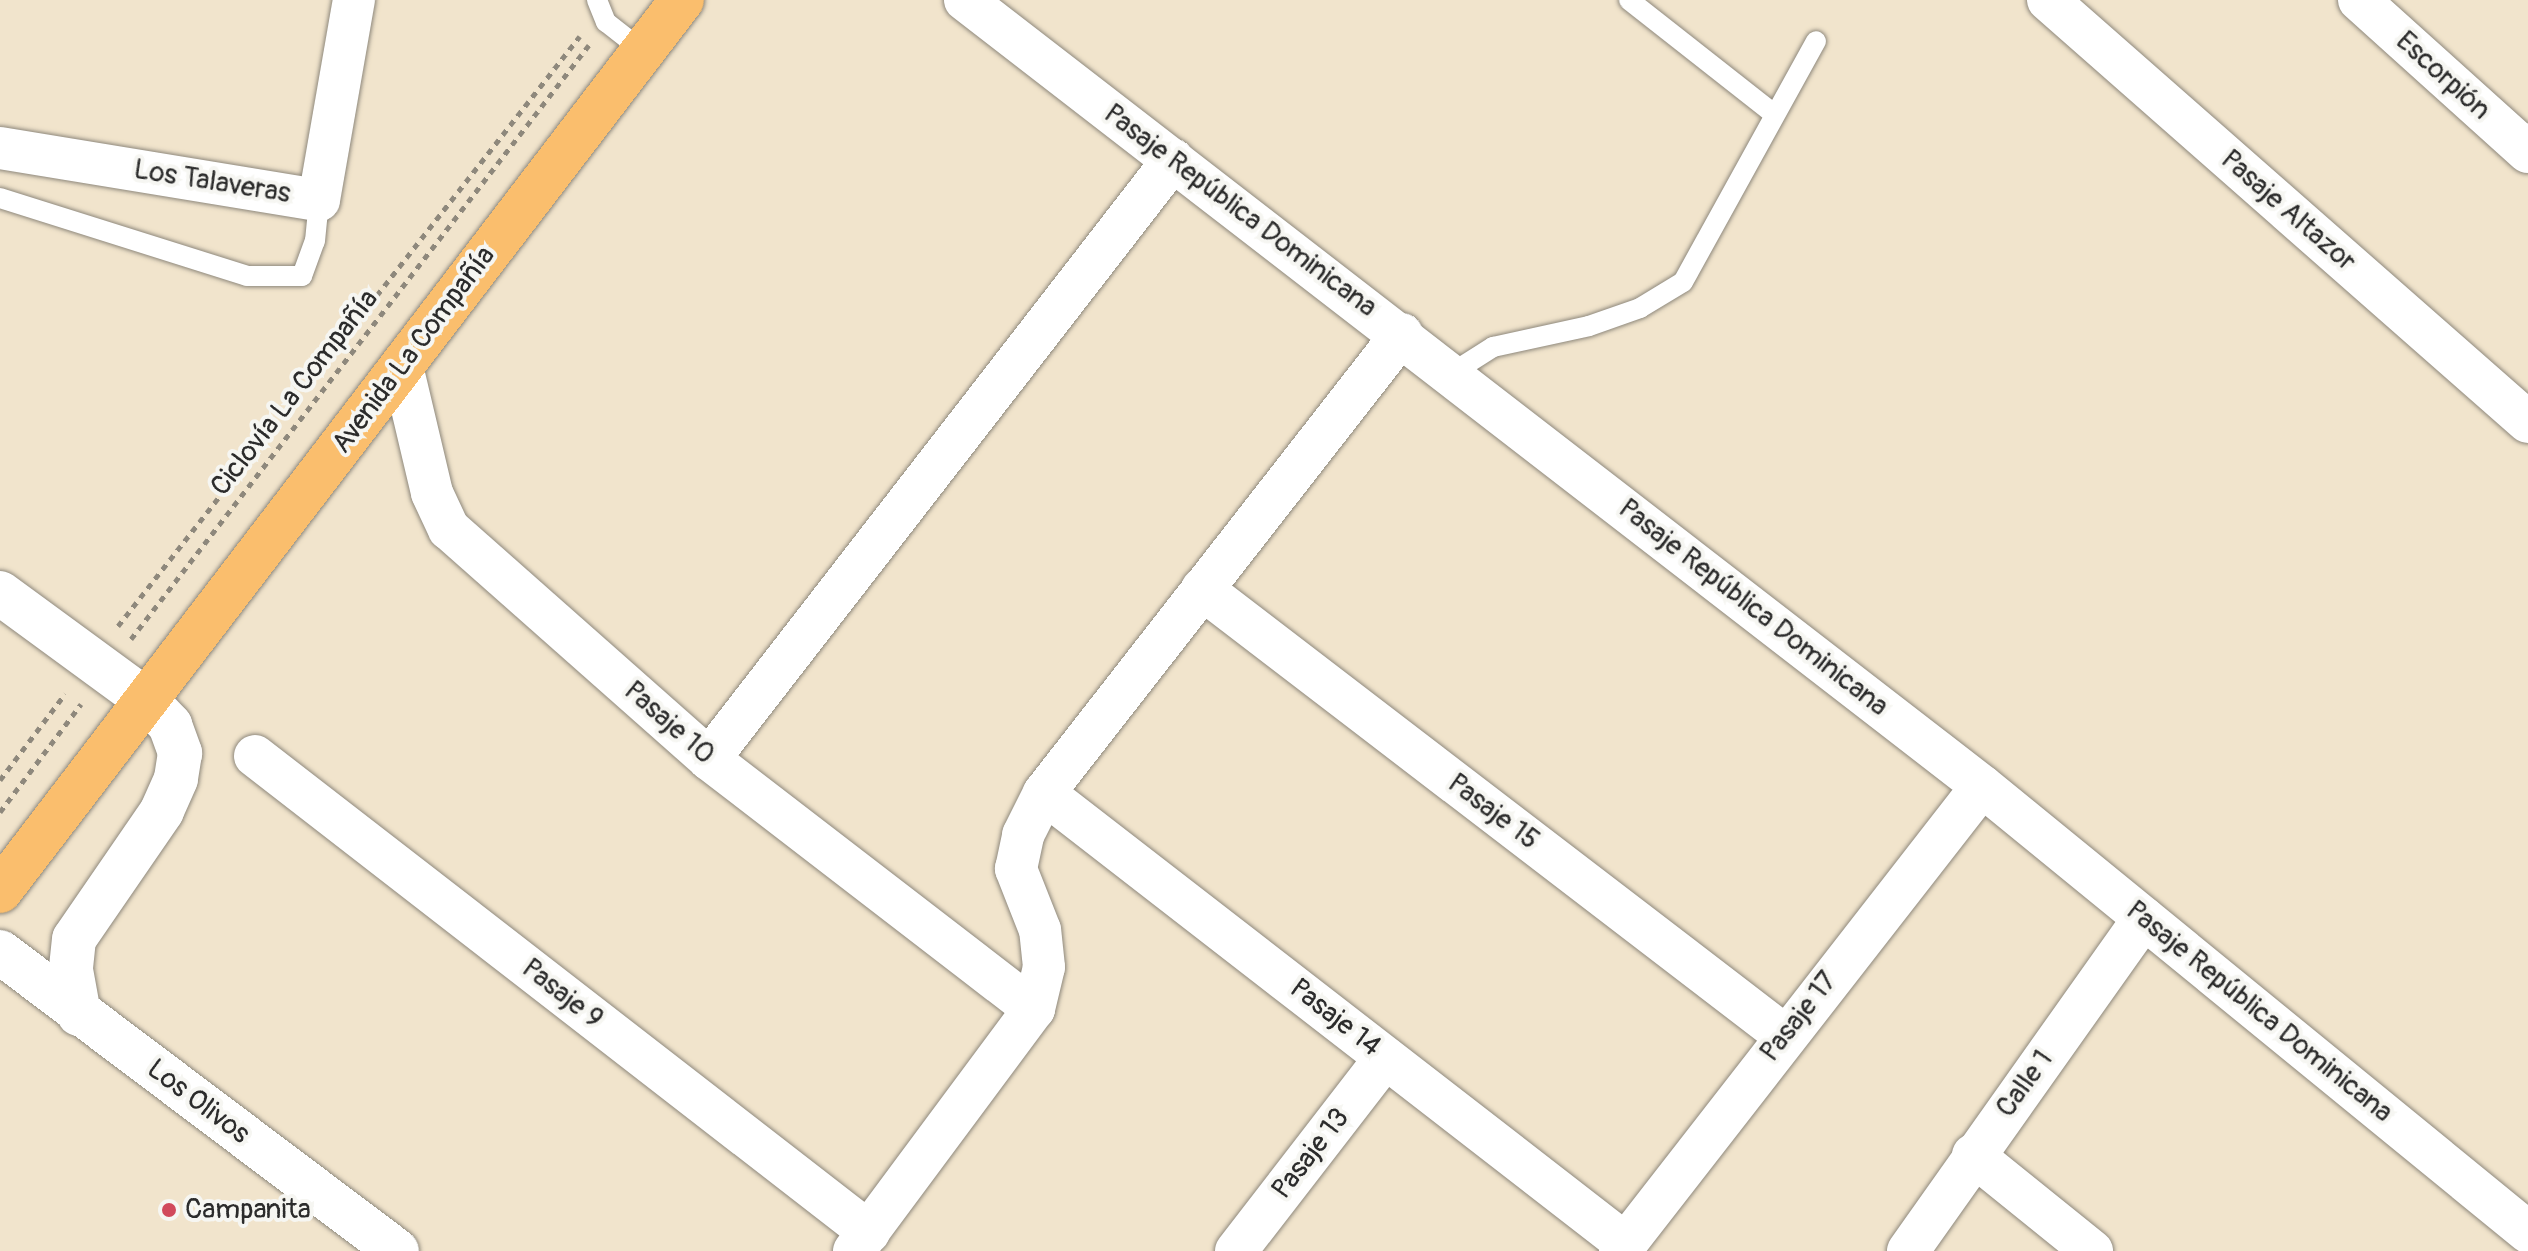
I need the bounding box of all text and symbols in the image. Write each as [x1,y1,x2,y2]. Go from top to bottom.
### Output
street label: Escorpión [2389,25,2497,127]
street label: Pasaje República Dominicana [1097,97,1383,325]
street label: Pasaje Altazor [2214,143,2362,279]
street label: Los Talaveras [131,153,293,211]
street label: Avenida La Compañía [325,240,503,460]
street label: Ciclovía La Compañía [204,283,386,503]
street label: Pasaje República Dominicana [1611,492,1895,724]
street label: Pasaje 10 [617,674,721,772]
street label: Pasaje 15 [1441,767,1545,857]
street label: Pasaje República Dominicana [2119,894,2399,1130]
street label: Pasaje 9 [515,952,609,1036]
street label: Pasaje 17 [1753,965,1845,1069]
street label: Pasaje 14 [1283,972,1387,1064]
street label: Calle 1 [1990,1044,2060,1124]
street label: Los Olivos [140,1053,256,1151]
street label: Pasaje 13 [1265,1102,1357,1206]
place label: Campanita [185,1193,311,1227]
marker: Campanita [160,1201,178,1219]

